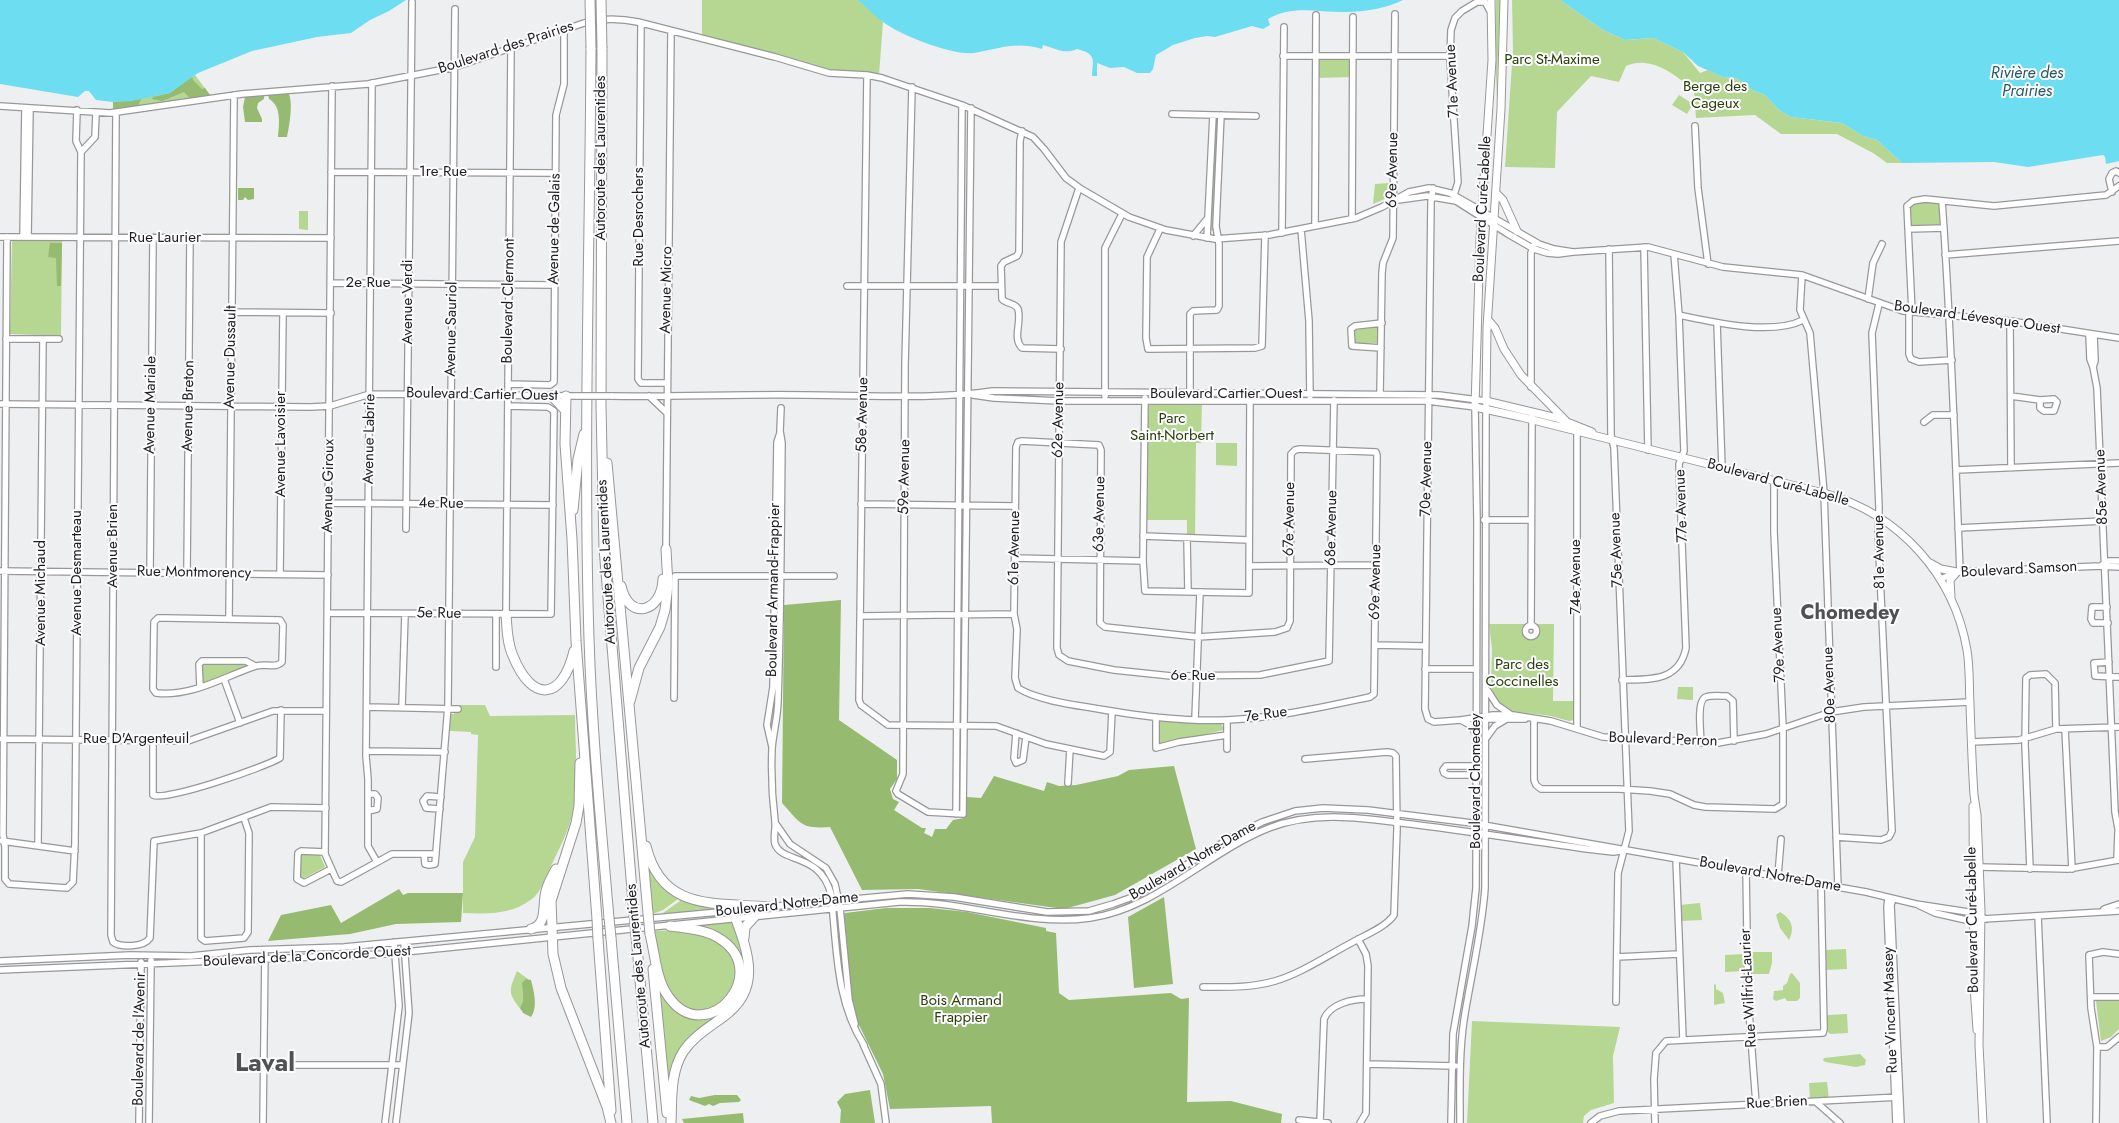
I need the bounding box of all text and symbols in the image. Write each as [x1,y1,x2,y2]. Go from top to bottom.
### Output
street label: Boulevard des Prairies [436,18,576,78]
street label: 71e Avenue [1442,44,1464,118]
park label: Parc St-Maxime [1504,51,1600,69]
water label: Rivière des Prairies [1991,64,2063,102]
street label: Autoroute des Laurentides [592,75,610,241]
park label: Berge des Cageux [1683,78,1747,113]
street label: 69e Avenue [1383,132,1403,208]
street label: Boulevard Curé-Labelle [1470,136,1496,282]
street label: 1re Rue [419,163,467,181]
street label: Rue Desrochers [630,167,648,267]
street label: Avenue de Galais [545,173,565,285]
street label: Rue Laurier [129,229,201,247]
street label: Boulevard Clermont [499,238,519,364]
street label: Avenue Micro [657,246,677,334]
street label: Avenue Verdi [399,259,417,345]
street label: 2e Rue [346,274,390,292]
street label: Avenue Sauriol [442,281,462,377]
street label: Boulevard Lévesque Ouest [1893,297,2061,339]
street label: Avenue Dussault [221,305,241,409]
street label: Avenue Mariale [141,356,161,454]
street label: Avenue Breton [179,360,199,452]
street label: 58e Avenue [853,377,873,453]
street label: 62e Avenue [1049,382,1069,458]
street label: Boulevard Cartier Ouest [406,385,558,405]
street label: Boulevard Cartier Ouest [1150,385,1302,403]
street label: Avenue Lavoisier [272,391,290,497]
street label: Avenue Labrie [360,394,380,484]
park label: Parc Saint-Norbert [1130,410,1214,445]
street label: Avenue Giroux [319,439,339,533]
street label: 59e Avenue [895,439,915,515]
street label: 70e Avenue [1417,441,1437,517]
street label: 85e Avenue [2092,449,2112,525]
street label: Boulevard Curé-Labelle [1705,455,1851,511]
street label: 77e Avenue [1672,469,1692,543]
street label: 63e Avenue [1090,476,1110,552]
street label: Autoroute des Laurentides [594,479,620,645]
street label: 67e Avenue [1280,482,1300,556]
street label: 68e Avenue [1322,490,1342,566]
street label: 4e Rue [418,495,464,513]
street label: Boulevard Armand-Frappier [763,503,785,677]
street label: Avenue Brien [104,504,122,588]
street label: Avenue Desmarteau [68,510,86,636]
street label: 61e Avenue [1005,511,1025,585]
street label: 75e Avenue [1607,512,1627,588]
street label: 81e Avenue [1870,515,1890,589]
street label: 74e Avenue [1567,539,1585,615]
street label: Avenue Michaud [32,540,50,646]
street label: 69e Avenue [1366,544,1386,620]
street label: Boulevard Samson [1960,558,2078,582]
street label: Rue Montmorency [137,563,251,583]
district label: Chomedey [1801,602,1899,626]
street label: 5e Rue [417,605,461,623]
street label: 79e Avenue [1768,607,1790,683]
street label: 80e Avenue [1820,647,1840,723]
park label: Parc des Coccinelles [1486,656,1558,691]
street label: 6e Rue [1171,667,1215,685]
street label: 7e Rue [1244,703,1288,727]
street label: Boulevard Chomedey [1467,713,1485,849]
street label: Boulevard Perron [1608,729,1718,751]
street label: Rue D'Argenteuil [83,730,189,748]
street label: Boulevard Notre-Dame [1126,817,1260,905]
street label: Boulevard Curé-Labelle [1963,847,1983,993]
street label: Boulevard Notre-Dame [1698,854,1842,896]
street label: Autoroute des Laurentides [623,883,655,1049]
street label: Boulevard Notre-Dame [715,889,859,921]
street label: Rue Wilfrid-Laurier [1737,928,1761,1048]
street label: Boulevard de la Concorde Ouest [203,943,411,971]
street label: Rue Vincent Massey [1880,946,1902,1074]
street label: Boulevard de l'Avenir [130,972,150,1106]
park label: Bois Armand Frappier [920,992,1002,1027]
district label: Laval [235,1050,295,1080]
street label: Rue Brien [1746,1092,1808,1114]

